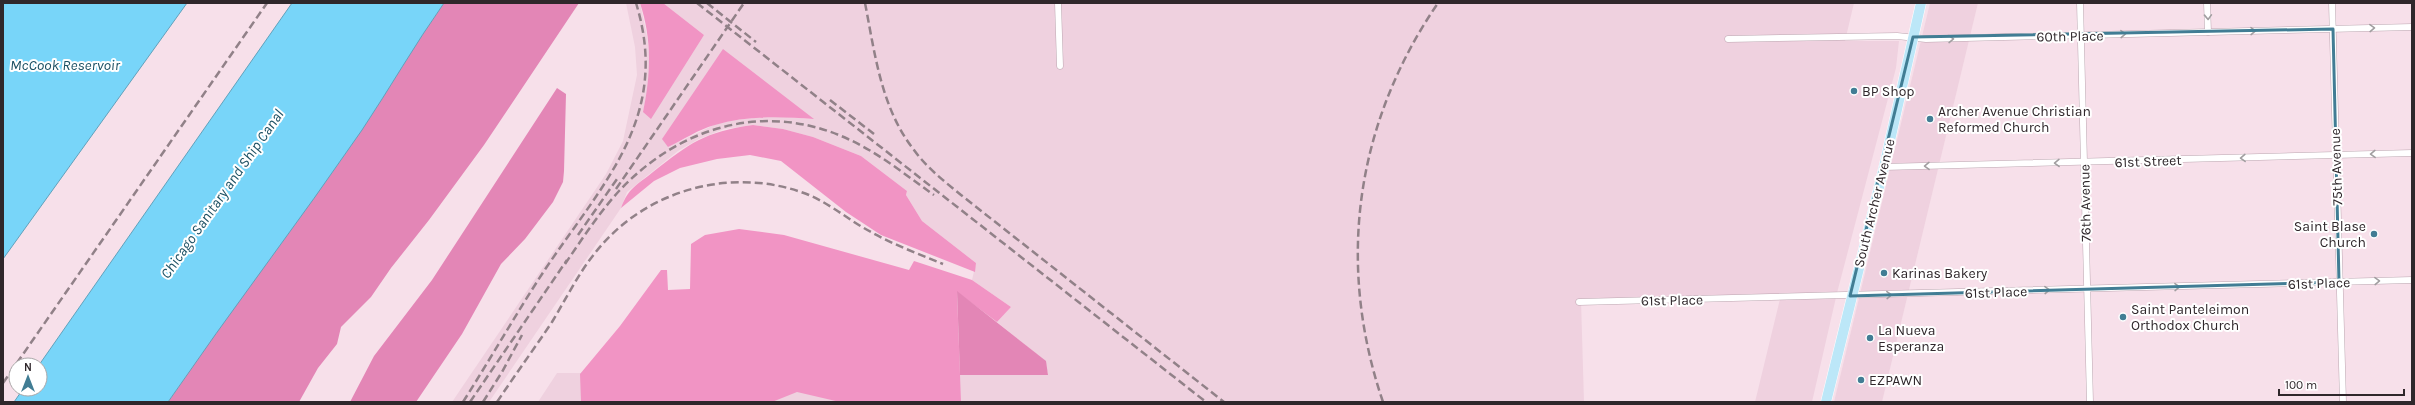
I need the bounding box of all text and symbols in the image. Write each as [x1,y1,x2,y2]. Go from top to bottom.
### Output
one-way arrow [2203,14,2212,20]
one-way arrow [2369,24,2375,32]
street label: 60th Place [2036,27,2104,46]
one-way arrow [2250,27,2256,35]
one-way arrow [2120,30,2126,39]
one-way arrow [1948,34,1954,43]
water label: McCook Reservoir [10,56,121,74]
place label: BP Shop [1862,83,1915,100]
marker: BP Shop [1849,86,1859,96]
place label: Archer Avenue Christian Reformed Church [1938,103,2091,136]
water label: Chicago Sanitary and Ship Canal [157,106,288,282]
marker: Archer Avenue Christian Reformed Church [1925,114,1935,124]
street label: 75th Avenue [2327,128,2346,206]
street label: South Archer Avenue [1850,137,1899,269]
one-way arrow [2370,150,2376,159]
street label: 61st Street [2114,152,2182,171]
one-way arrow [2240,154,2246,162]
one-way arrow [2054,159,2060,167]
one-way arrow [1924,162,1930,170]
street label: 76th Avenue [2076,164,2095,242]
place label: Saint Blase Church [2294,218,2366,251]
marker: Saint Blase Church [2369,229,2379,239]
place label: Karinas Bakery [1892,265,1988,282]
marker: Karinas Bakery [1879,268,1889,278]
street label: 61st Place [2288,274,2350,293]
one-way arrow [2374,277,2380,285]
street label: 61st Place [1965,283,2027,302]
one-way arrow [2174,283,2180,291]
one-way arrow [2044,286,2050,294]
street label: 61st Place [1641,291,1703,310]
one-way arrow [1886,291,1892,299]
place label: Saint Panteleimon Orthodox Church [2131,301,2249,334]
marker: Saint Panteleimon Orthodox Church [2118,312,2128,322]
place label: La Nueva Esperanza [1878,322,1944,355]
marker: La Nueva Esperanza [1865,333,1875,343]
north arrow [8,357,48,397]
text: N [24,361,32,374]
scale bar [2279,371,2404,397]
place label: EZPAWN [1869,372,1922,389]
marker: EZPAWN [1856,375,1866,385]
text: 100 m [2285,378,2317,392]

